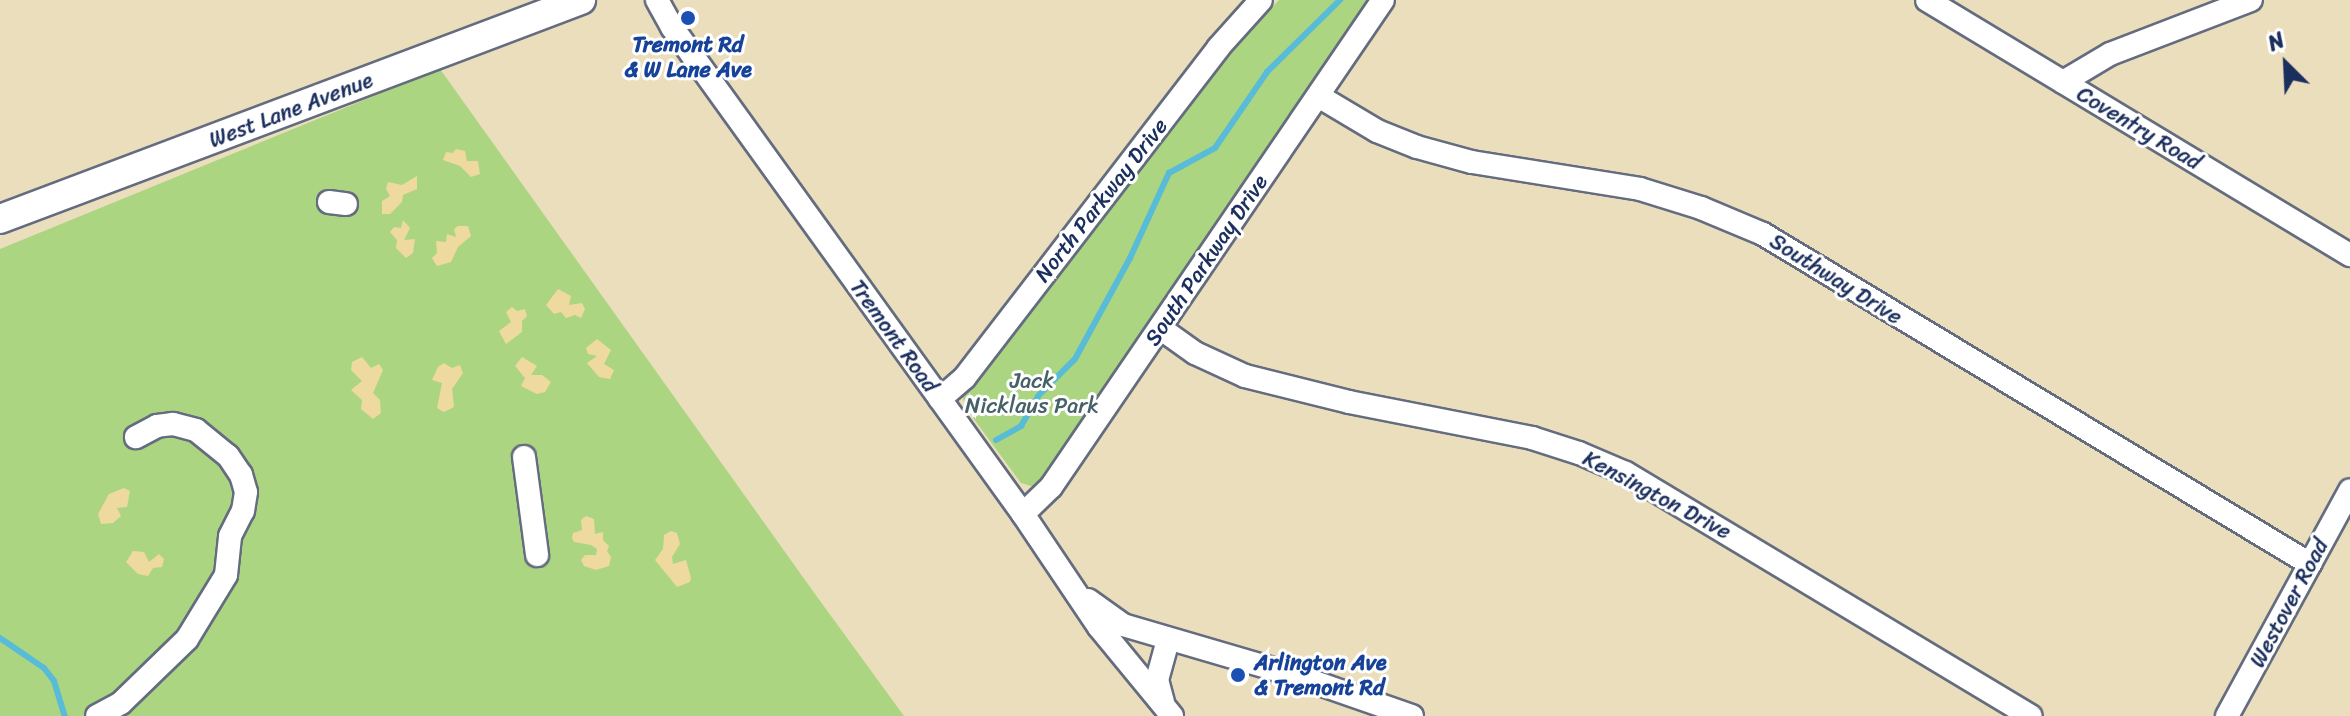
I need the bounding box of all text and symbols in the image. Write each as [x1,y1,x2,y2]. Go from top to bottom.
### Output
marker: Tremont Rd & W Lane Ave [679,9,697,27]
text: N [2261,21,2291,63]
north arrow [2246,24,2326,104]
place label: Tremont Rd & W Lane Ave [624,31,752,82]
street label: West Lane Avenue [205,66,377,154]
street label: Coventry Road [2072,81,2206,175]
street label: North Parkway Drive [1029,113,1173,287]
street label: South Parkway Drive [1139,169,1273,351]
street label: Southway Drive [1765,228,1907,330]
street label: Tremont Road [844,274,944,398]
park label: Jack Nicklaus Park [965,367,1099,418]
street label: Kensington Drive [1579,445,1735,545]
street label: Westover Road [2244,534,2334,672]
place label: Arlington Ave & Tremont Rd [1254,649,1387,700]
marker: Arlington Ave & Tremont Rd [1229,666,1247,684]

